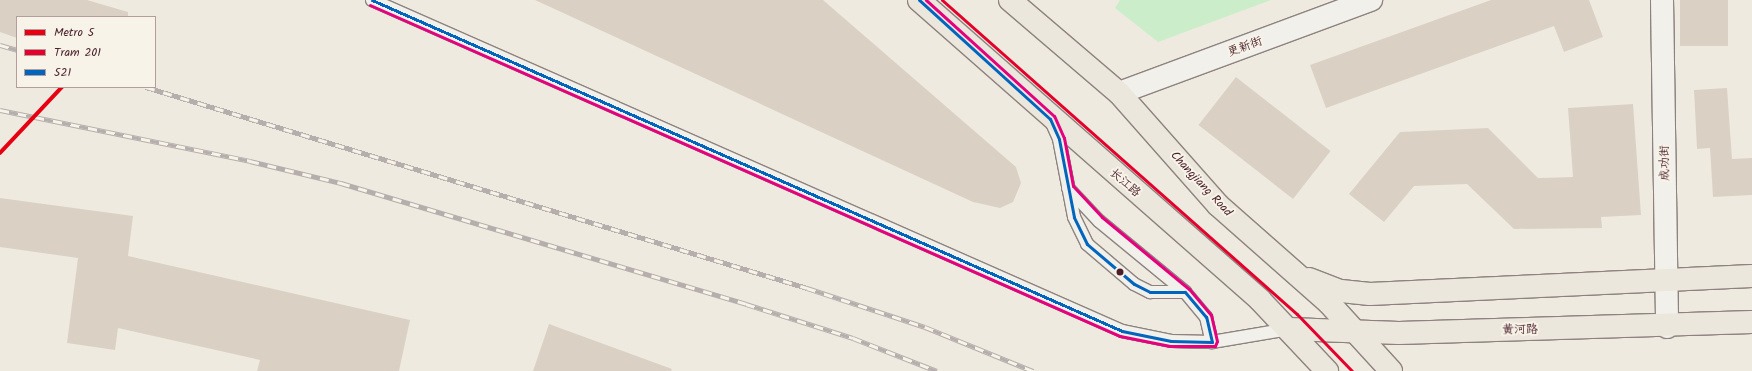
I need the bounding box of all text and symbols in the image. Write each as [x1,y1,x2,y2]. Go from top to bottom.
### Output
legend [16,16,156,88]
text: Metro 5 [54,23,94,42]
street label: 更新街 [1226,34,1264,60]
text: Tram 201 [54,43,101,62]
text: 521 [54,63,71,82]
street label: 成功街 [1657,145,1673,181]
street label: Changjiang Road [1167,148,1235,220]
street label: 长江路 [1107,166,1143,200]
unlabelled marker [1115,267,1125,277]
street label: 黄河路 [1502,322,1538,338]

